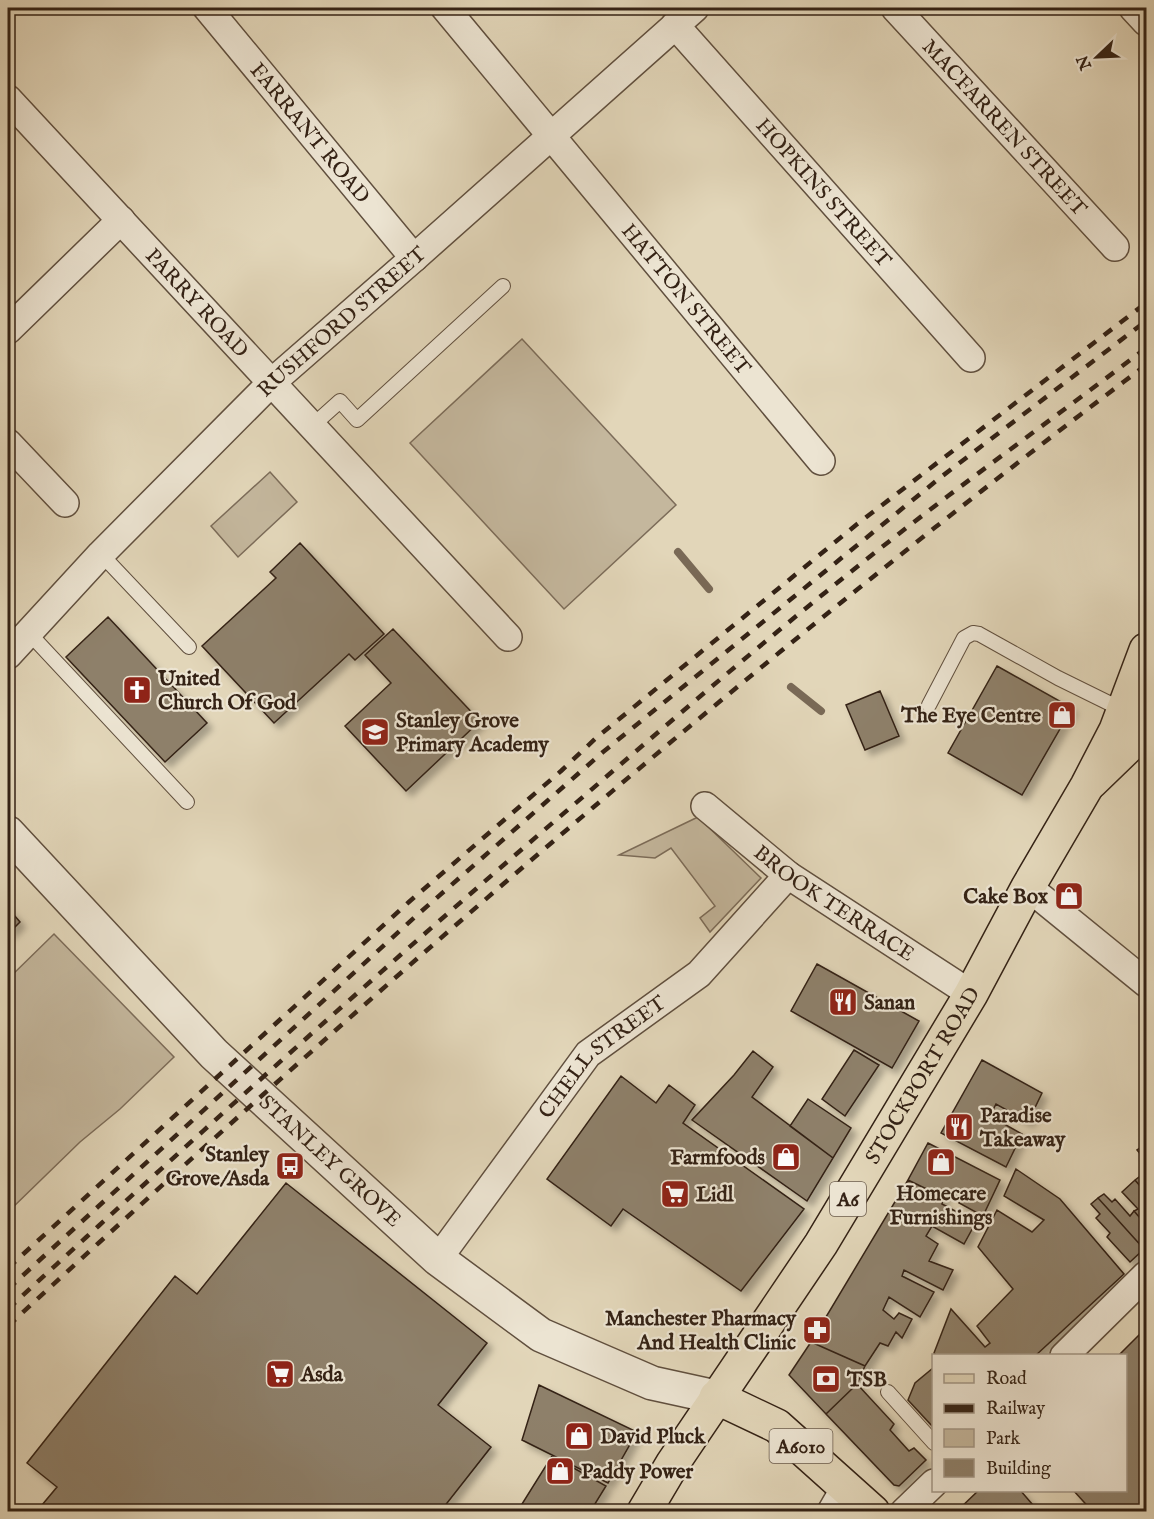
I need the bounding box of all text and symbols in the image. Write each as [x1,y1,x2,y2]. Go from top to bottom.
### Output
north arrow [1067,27,1127,87]
street label: MACFARREN STREET [917,34,1093,220]
street label: FARRANT ROAD [243,58,375,210]
street label: HOPKINS STREET [749,113,897,274]
street label: HATTON STREET [615,219,756,382]
street label: RUSHFORD STREET [252,241,433,404]
street label: PARRY ROAD [139,243,254,364]
place label: United Church Of God [157,666,297,717]
church icon: United Church Of God [121,674,153,706]
shop icon: The Eye Centre [1046,699,1078,731]
place label: The Eye Centre [900,703,1041,730]
place label: Stanley Grove Primary Academy [396,708,550,759]
school or university icon: Stanley Grove Primary Academy [359,716,391,748]
street label: BROOK TERRACE [747,840,919,969]
shop icon: Cake Box [1053,880,1085,912]
place label: Cake Box [963,884,1049,911]
street label: STOCKPORT ROAD [860,983,987,1170]
restaurant icon: Sanan [827,986,859,1018]
street label: CHELL STREET [533,990,672,1124]
place label: Sanan [864,990,915,1017]
street label: STANLEY GROVE [253,1090,406,1234]
place label: Paradise Takeaway [979,1103,1066,1154]
restaurant icon: Paradise Takeaway [943,1111,975,1143]
shop icon: Farmfoods [770,1141,802,1173]
place label: Stanley Grove/Asda [166,1142,270,1193]
place label: Farmfoods [670,1145,765,1172]
shop icon: Homecare Furnishings [925,1146,957,1178]
bus stop icon: Stanley Grove/Asda [274,1150,306,1182]
supermarket icon: Lidl [659,1178,691,1210]
place label: Homecare Furnishings [890,1181,992,1232]
place label: Lidl [696,1182,735,1209]
road number: A6 [830,1182,866,1216]
place label: Manchester Pharmacy And Health Clinic [605,1306,797,1357]
pharmacy icon: Manchester Pharmacy And Health Clinic [801,1314,833,1346]
legend [932,1354,1127,1492]
supermarket icon: Asda [264,1358,296,1390]
place label: Asda [300,1362,344,1389]
bank icon: TSB [810,1363,842,1395]
place label: TSB [846,1367,887,1394]
text: Road [986,1368,1027,1391]
text: Railway [986,1398,1045,1421]
shop icon: David Pluck [563,1420,595,1452]
place label: David Pluck [600,1424,706,1451]
text: Park [986,1428,1021,1451]
road number: A6010 [770,1429,832,1463]
shop icon: Paddy Power [544,1455,576,1487]
text: Building [986,1458,1051,1481]
place label: Paddy Power [581,1459,693,1486]

